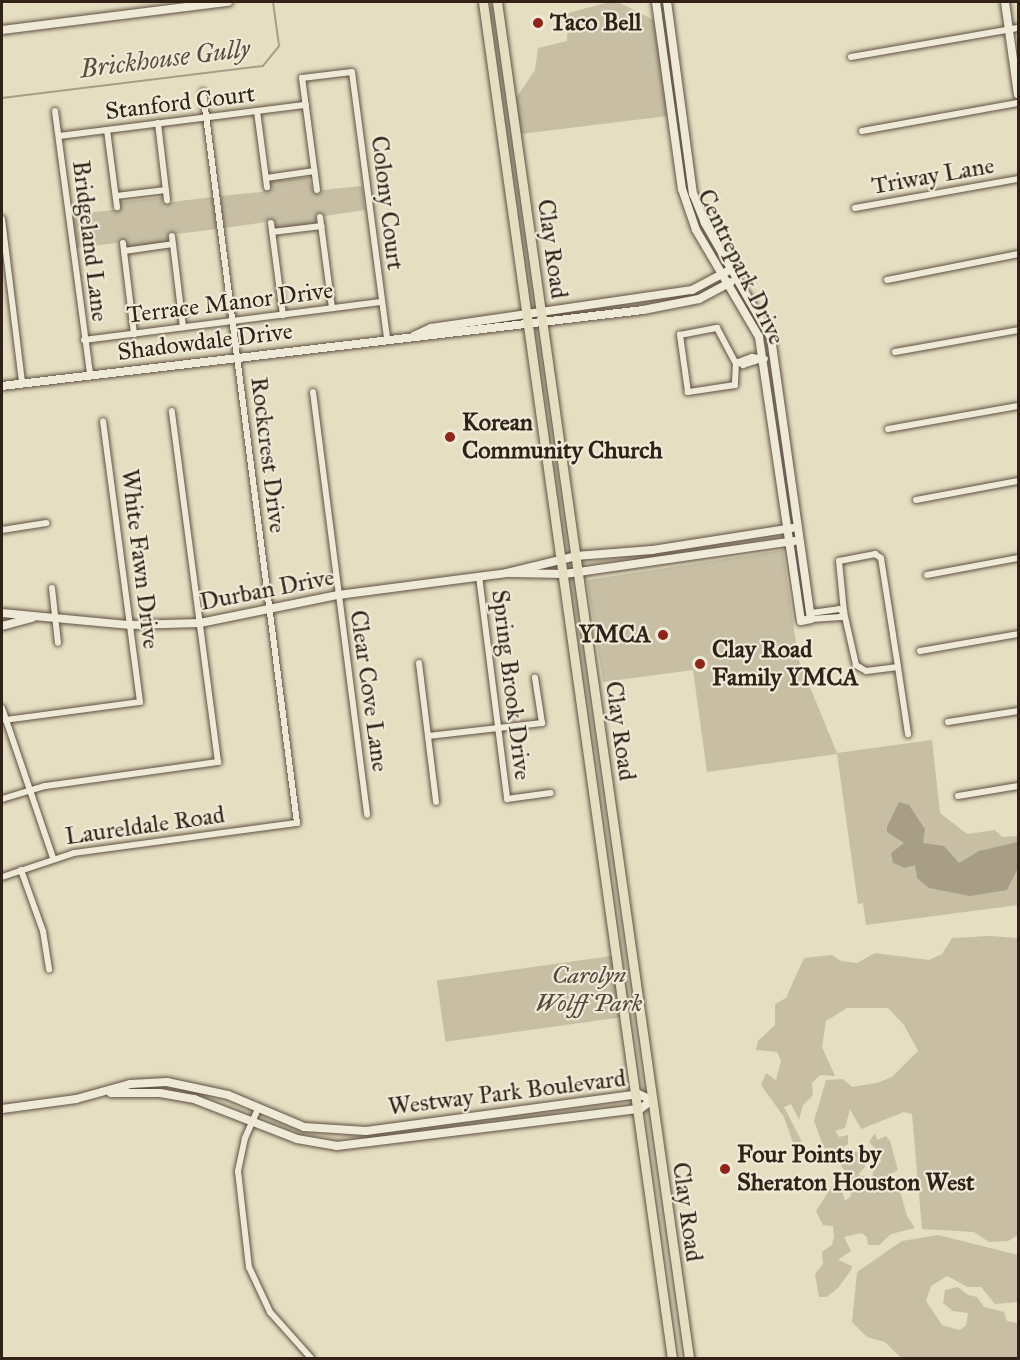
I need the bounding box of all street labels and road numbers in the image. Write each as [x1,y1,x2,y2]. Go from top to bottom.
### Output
street label: Stanford Court [104,80,256,126]
street label: Colony Court [364,134,410,272]
street label: Triway Lane [869,151,997,201]
street label: Bridgeland Lane [66,159,114,323]
street label: Centrepark Drive [691,185,791,349]
street label: Clay Road [531,197,573,301]
street label: Terrace Manor Drive [125,276,335,330]
street label: Shadowdale Drive [116,317,294,367]
street label: Rockcrest Drive [244,375,292,535]
street label: White Fawn Drive [115,467,165,651]
street label: Durban Drive [197,563,337,617]
street label: Spring Brook Drive [485,588,537,782]
street label: Clear Cove Lane [343,608,395,774]
street label: Clay Road [599,679,641,783]
street label: Laureldale Road [63,801,227,851]
street label: Westway Park Boulevard [386,1064,628,1122]
street label: Clay Road [666,1160,708,1264]

